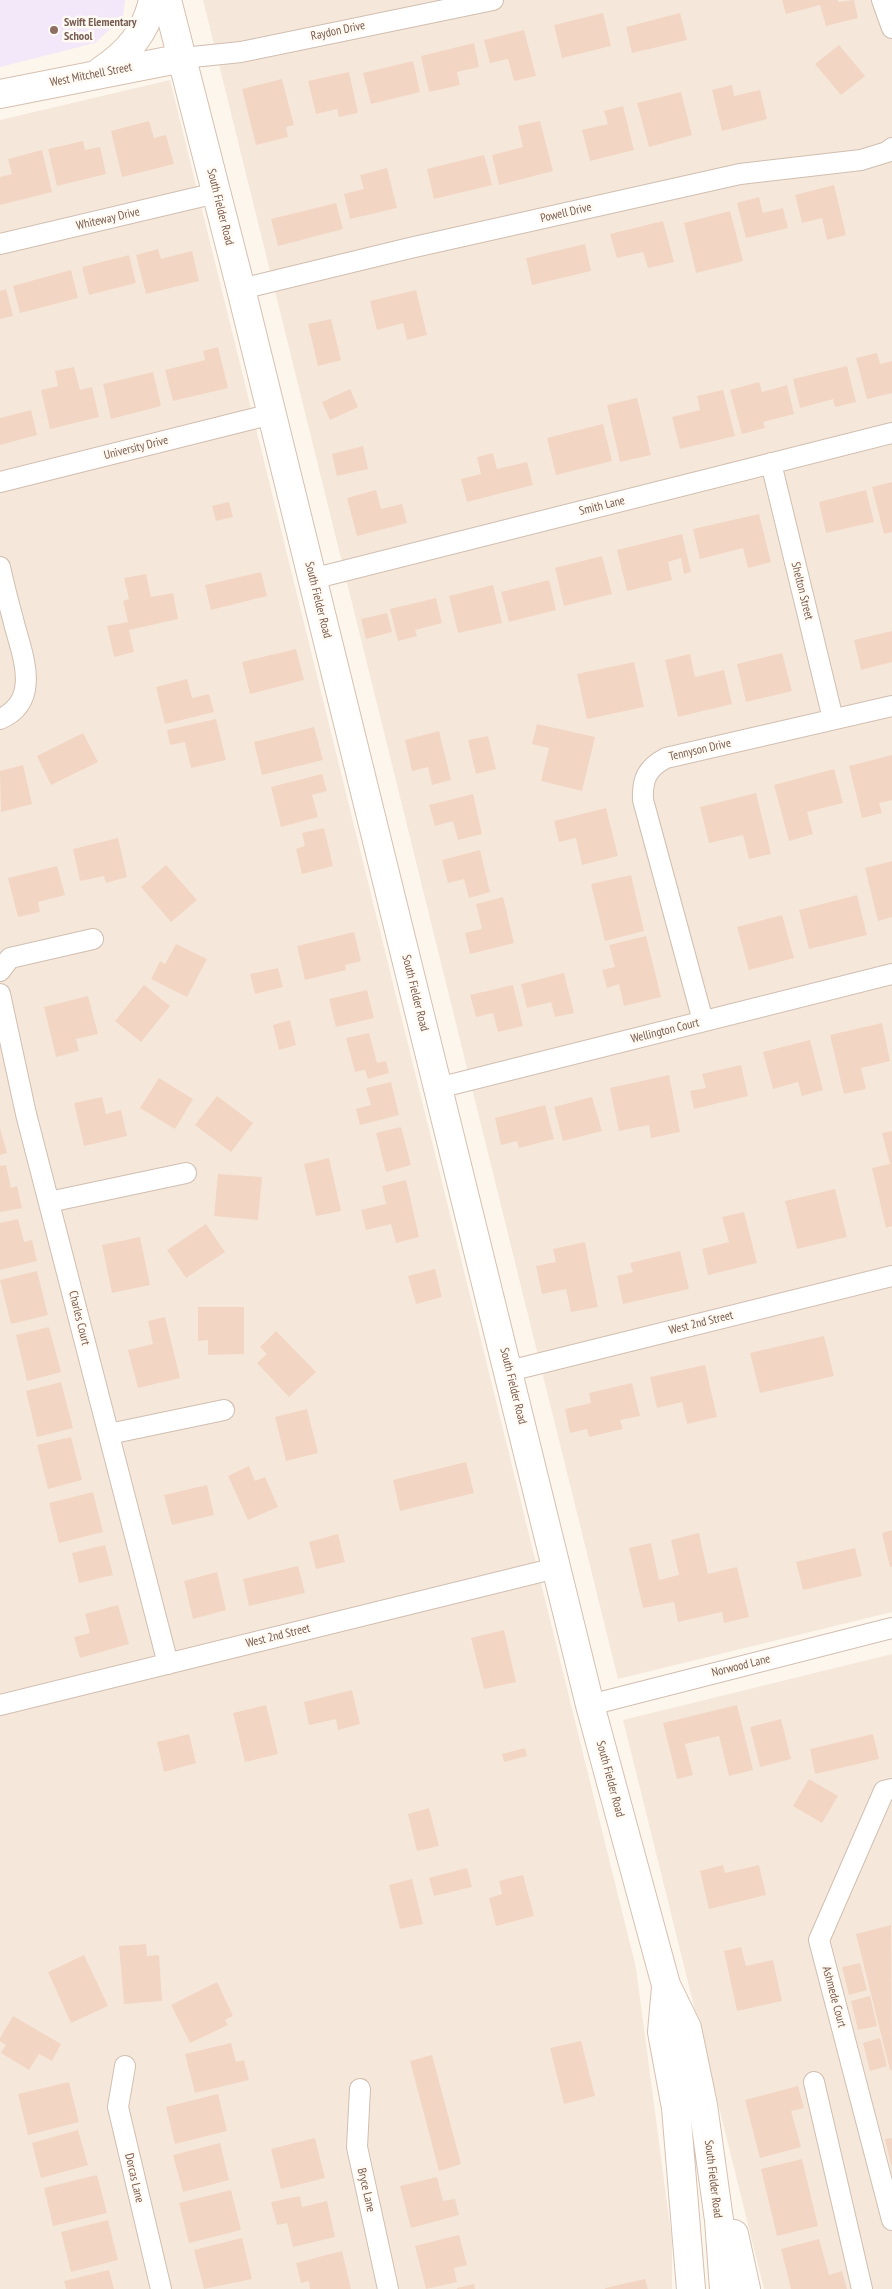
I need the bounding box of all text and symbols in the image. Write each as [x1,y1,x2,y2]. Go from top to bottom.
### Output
place label: Swift Elementary School [64,16,137,44]
street label: Raydon Drive [310,18,366,44]
marker: Swift Elementary School [48,24,60,36]
street label: West Mitchell Street [49,60,133,90]
street label: South Fielder Road [204,167,236,247]
street label: Powell Drive [539,200,593,226]
street label: Whiteway Drive [75,205,141,233]
street label: University Drive [102,433,170,463]
street label: Smith Lane [578,493,626,519]
street label: South Fielder Road [302,560,334,640]
street label: Shelton Street [788,561,816,621]
street label: Tennyson Drive [668,736,732,764]
street label: South Fielder Road [399,953,431,1033]
street label: Wellington Court [629,1016,701,1046]
street label: Charles Court [65,1289,93,1347]
street label: West 2nd Street [667,1308,735,1338]
street label: South Fielder Road [497,1346,529,1426]
street label: West 2nd Street [244,1621,312,1651]
street label: Norwood Lane [710,1652,772,1680]
street label: South Fielder Road [593,1739,627,1819]
street label: Ashmede Court [819,1965,849,2029]
street label: South Fielder Road [701,2139,725,2219]
street label: Dorcas Lane [121,2152,147,2204]
street label: Bryce Lane [354,2167,378,2213]

